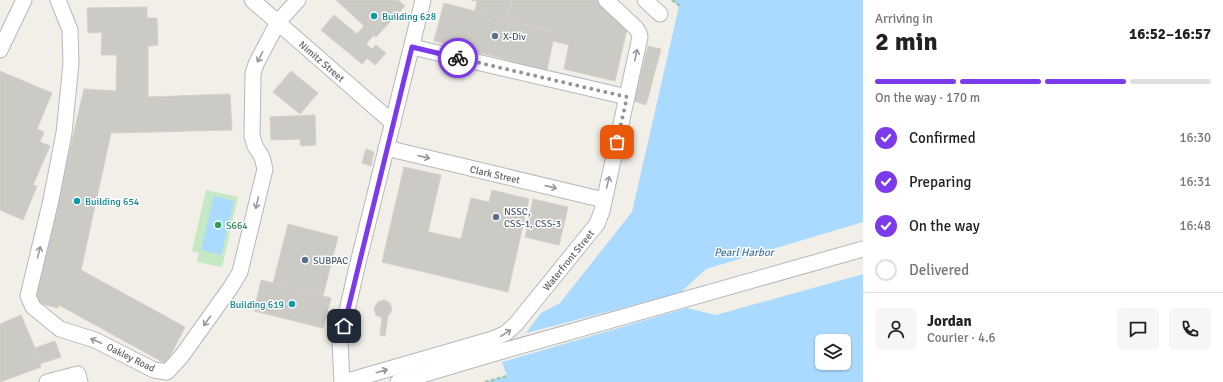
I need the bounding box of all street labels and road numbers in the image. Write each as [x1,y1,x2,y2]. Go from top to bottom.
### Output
street label: Nimitz Street [296,39,347,85]
street label: Clark Street [469,163,521,187]
street label: Waterfront Street [541,227,597,294]
street label: Oakley Road [104,341,157,375]

